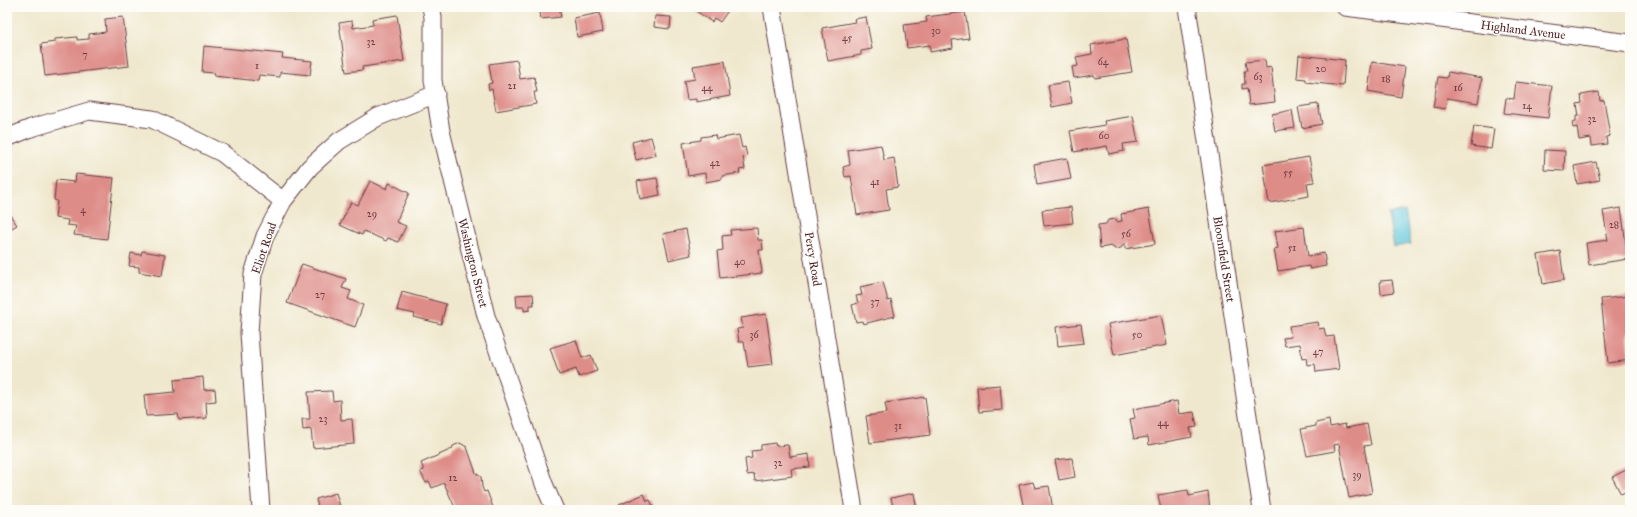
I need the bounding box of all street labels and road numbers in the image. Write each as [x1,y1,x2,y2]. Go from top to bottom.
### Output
street label: Highland Avenue [1480,18,1566,43]
street label: Bloomfield Street [1210,215,1238,304]
street label: Washington Street [454,217,491,310]
street label: Eliot Road [249,220,279,276]
street label: Percy Road [802,231,824,287]

